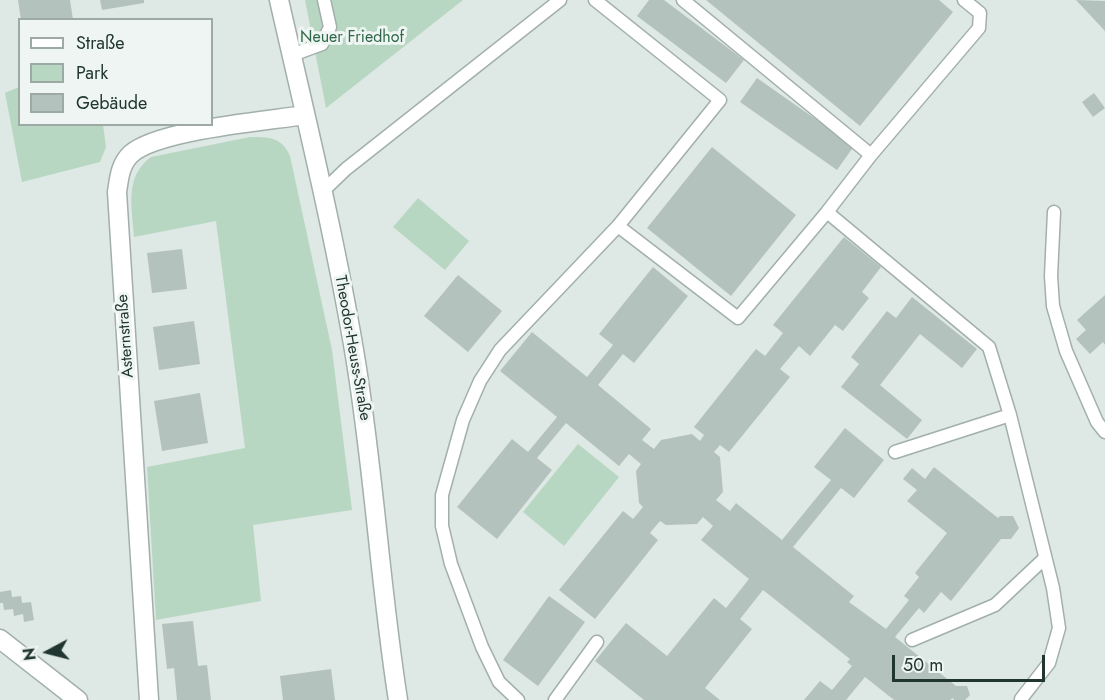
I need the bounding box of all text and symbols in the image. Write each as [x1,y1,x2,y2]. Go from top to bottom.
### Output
legend [18,18,213,126]
park label: Neuer Friedhof [300,28,404,48]
text: Straße [76,30,124,56]
text: Park [76,60,108,86]
text: Gebäude [76,90,147,116]
street label: Theodor-Heuss-Straße [330,274,374,422]
street label: Asternstraße [114,294,138,378]
north arrow [18,622,78,682]
scale bar [895,643,1048,681]
text: N [17,647,42,662]
text: 50 m [903,652,943,678]

